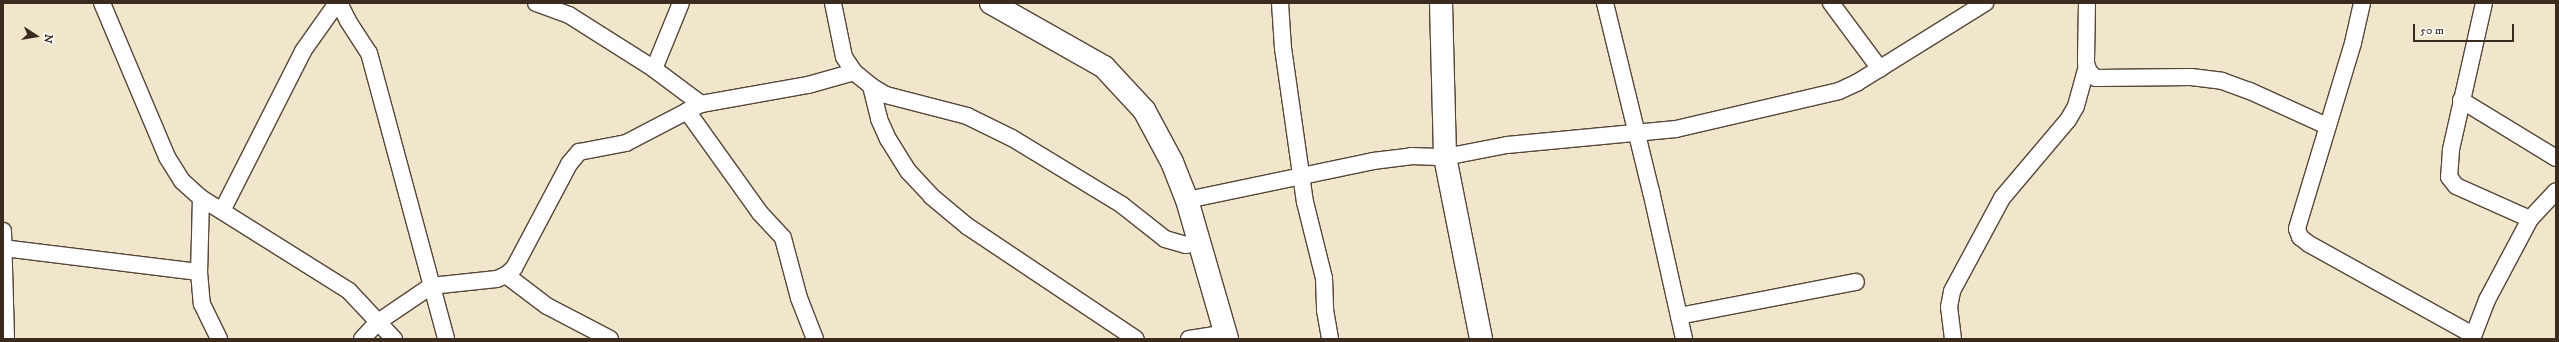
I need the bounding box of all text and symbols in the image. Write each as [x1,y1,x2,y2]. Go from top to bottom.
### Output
north arrow [16,16,56,56]
scale bar [2415,16,2516,42]
text: 50 m [2420,23,2444,38]
text: N [40,33,56,44]

